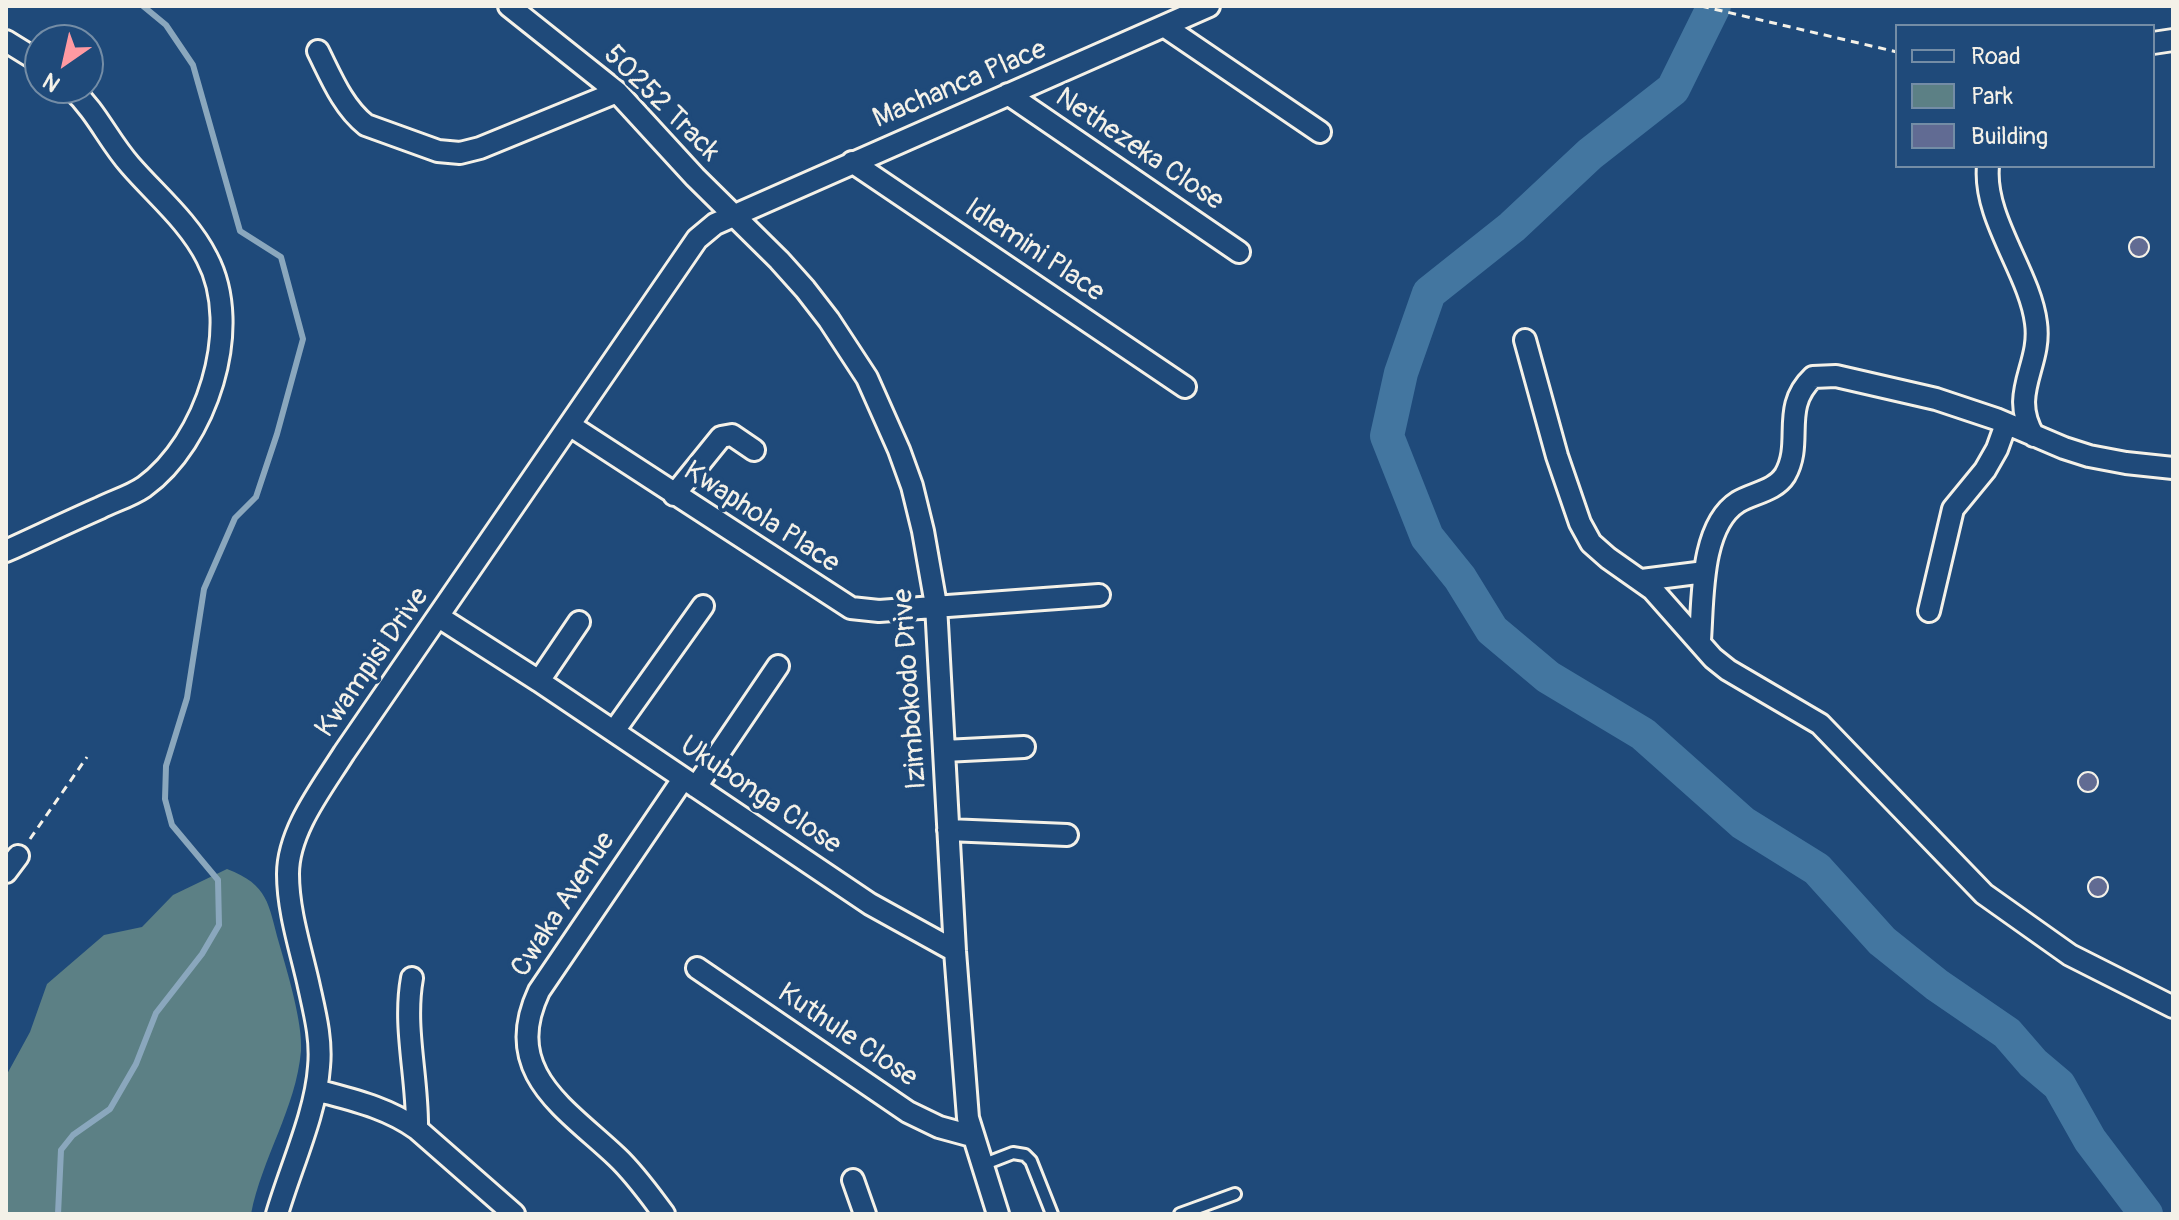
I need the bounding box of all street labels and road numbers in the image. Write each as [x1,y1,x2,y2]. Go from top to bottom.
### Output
street label: Machanca Place [868,33,1052,137]
street label: 50252 Track [596,39,726,169]
street label: Nethezeka Close [1049,81,1229,219]
street label: Idlemini Place [958,192,1110,310]
street label: Kwaphola Place [677,455,845,581]
street label: Kwampisi Drive [309,582,437,744]
street label: Izimbokodo Drive [887,587,935,791]
street label: Ukubonga Close [673,730,847,862]
street label: Cwaka Avenue [505,826,623,984]
street label: Kuthule Close [771,977,923,1095]

